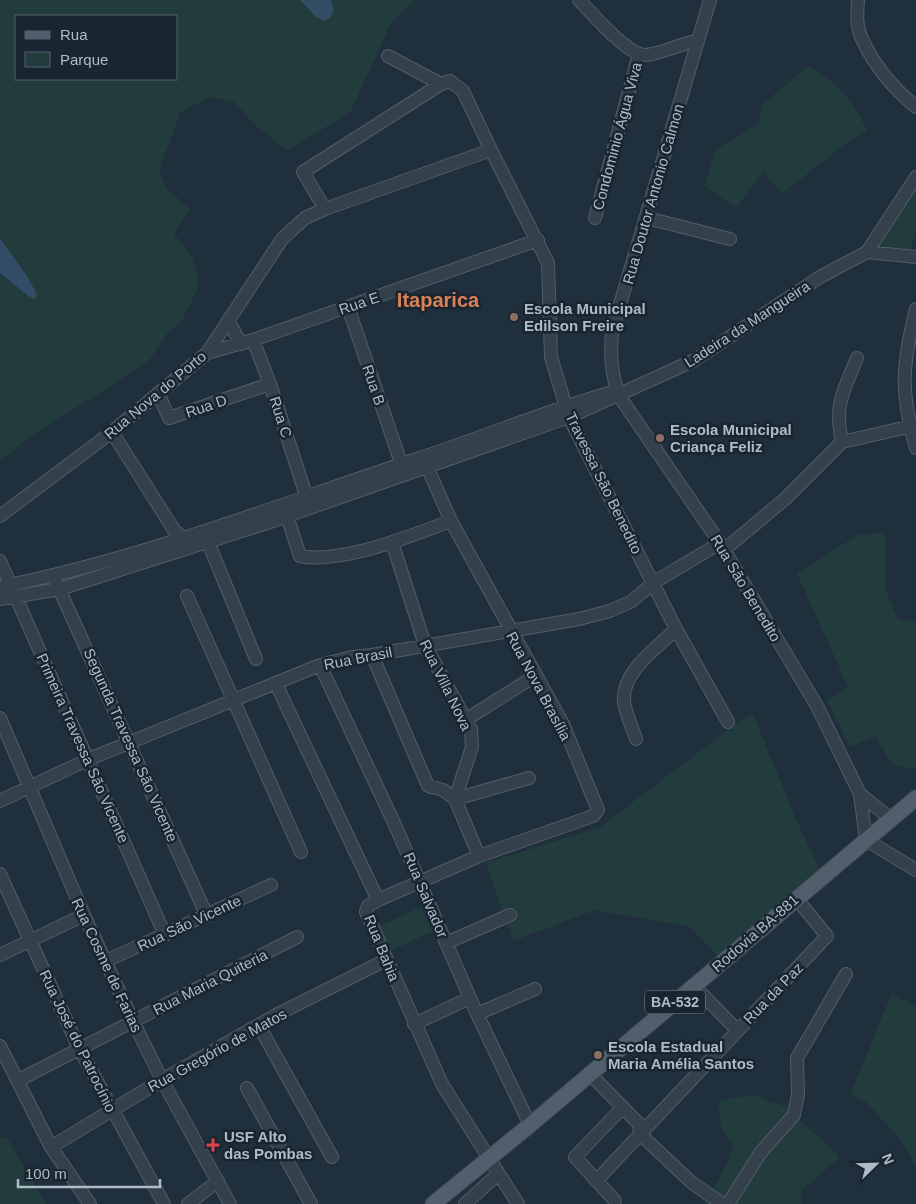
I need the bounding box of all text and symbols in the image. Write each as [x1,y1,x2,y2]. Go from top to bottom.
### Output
legend [15,15,178,80]
text: Rua [60,26,88,43]
text: Parque [60,51,108,68]
street label: Condominio Água Viva [589,60,645,212]
street label: Rua Doutor Antonio Calmon [619,102,687,286]
street label: Ladeira da Mangueira [681,277,813,371]
street label: Rua E [337,288,381,318]
district label: Itaparica [397,289,480,311]
place label: Escola Municipal Edilson Freire [524,300,646,334]
marker: Escola Municipal Edilson Freire [508,311,520,323]
street label: Rua Nova do Porto [101,347,209,443]
street label: Rua B [359,363,389,407]
street label: Rua D [183,391,229,421]
street label: Rua C [266,394,296,440]
street label: Travessa São Benedito [562,409,646,557]
place label: Escola Municipal Criança Feliz [670,421,792,455]
marker: Escola Municipal Criança Feliz [654,432,666,444]
street label: Rua São Benedito [707,531,785,645]
street label: Rua Nova Brasília [503,629,575,744]
street label: Rua Villa Nova [417,637,476,734]
street label: Rua Brasil [322,643,394,673]
street label: Segunda Travessa São Vicente [81,646,181,844]
street label: Primeira Travessa São Vicente [33,651,133,845]
street label: Rua Salvador [400,850,452,940]
street label: Rodovia BA-881 [708,891,802,975]
street label: Rua São Vicente [135,892,243,954]
street label: Rua Cosme de Farias [68,895,146,1035]
street label: Rua Bahia [361,912,403,984]
street label: Rua Maria Quiteria [150,946,271,1018]
street label: Rua da Paz [740,959,806,1027]
street label: Rua José do Patrocínio [36,967,120,1115]
road number: BA-532 [645,990,705,1014]
street label: Rua Gregório de Matos [145,1005,289,1095]
place label: Escola Estadual Maria Amélia Santos [608,1038,754,1072]
marker: Escola Estadual Maria Amélia Santos [592,1049,604,1061]
place label: USF Alto das Pombas [224,1128,312,1162]
marker: USF Alto das Pombas [206,1138,220,1152]
north arrow [851,1139,901,1189]
text: N [879,1151,897,1167]
scale bar [18,1156,160,1188]
text: 100 m [25,1165,67,1182]

